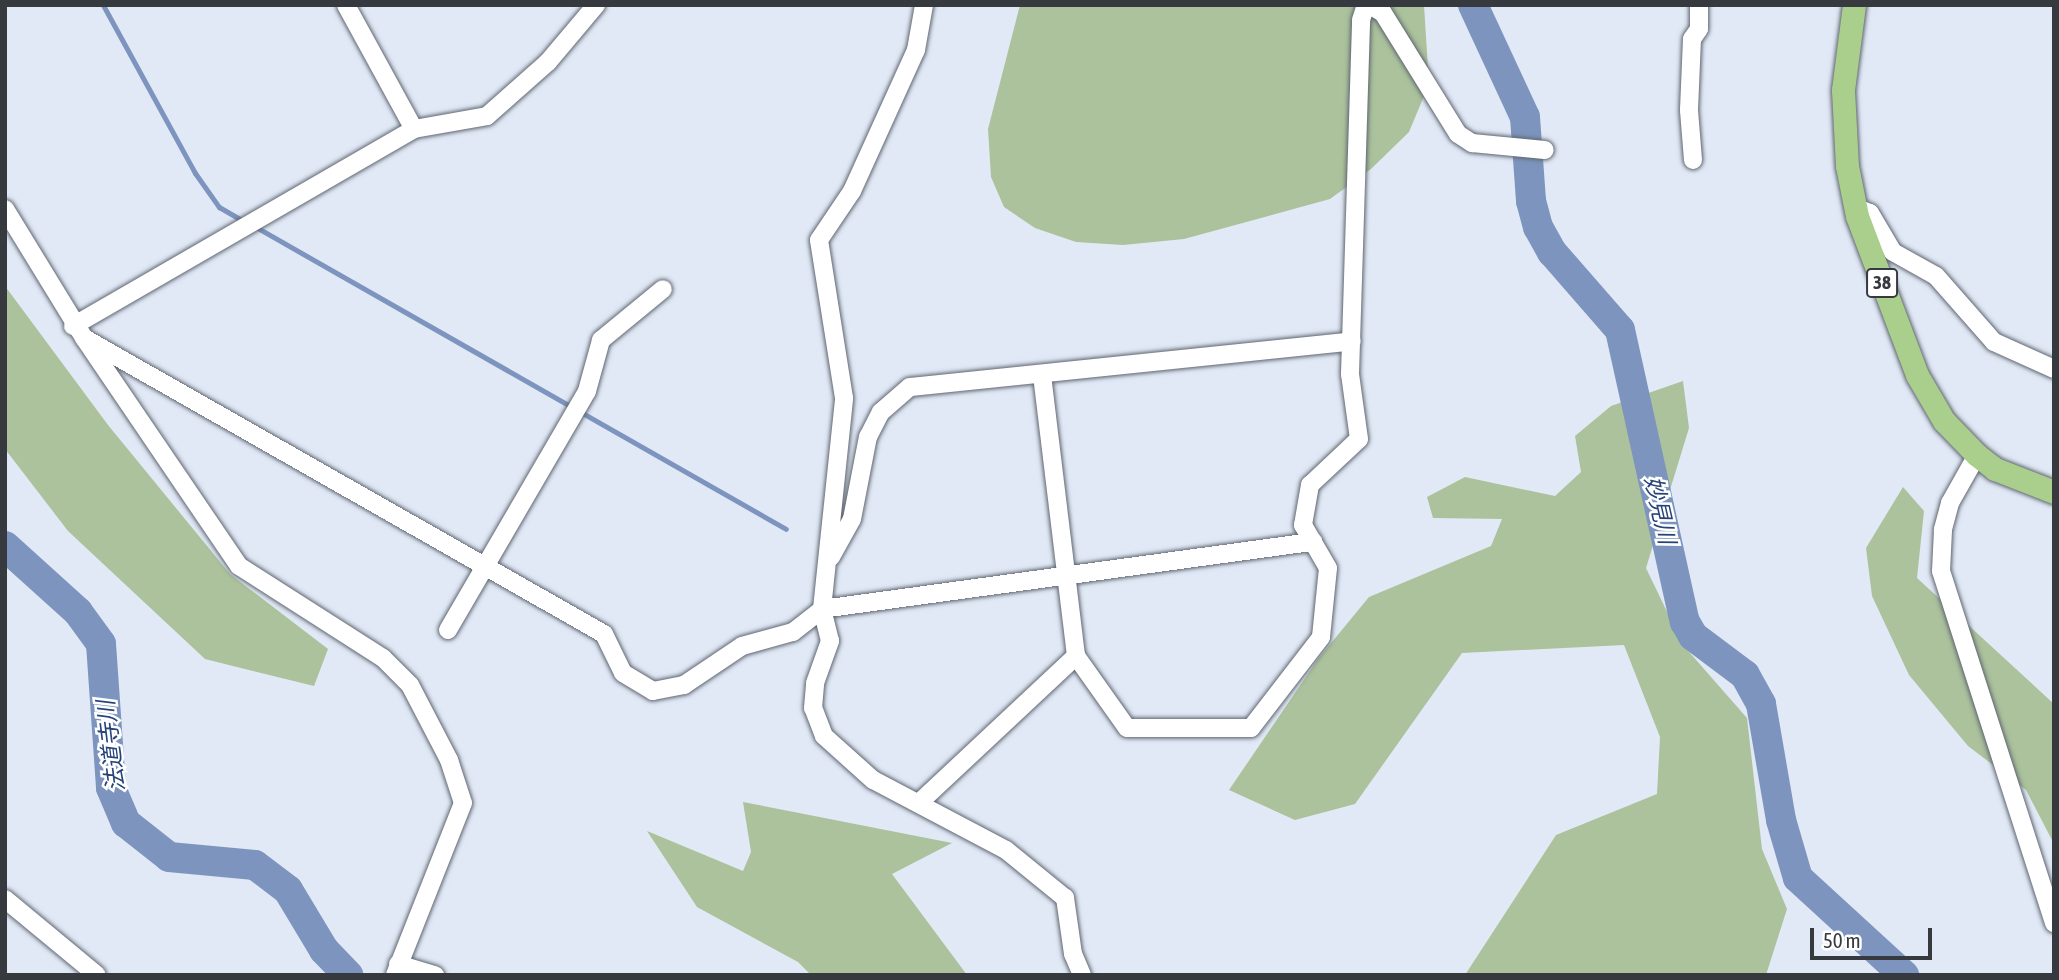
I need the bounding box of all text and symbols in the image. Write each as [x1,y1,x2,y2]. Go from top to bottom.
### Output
road number: 38 [1864,268,1899,298]
water label: 妙見川 [1639,473,1681,547]
water label: 法道寺川 [92,699,130,793]
scale bar [1814,914,1937,958]
text: 50 m [1823,928,1861,952]

